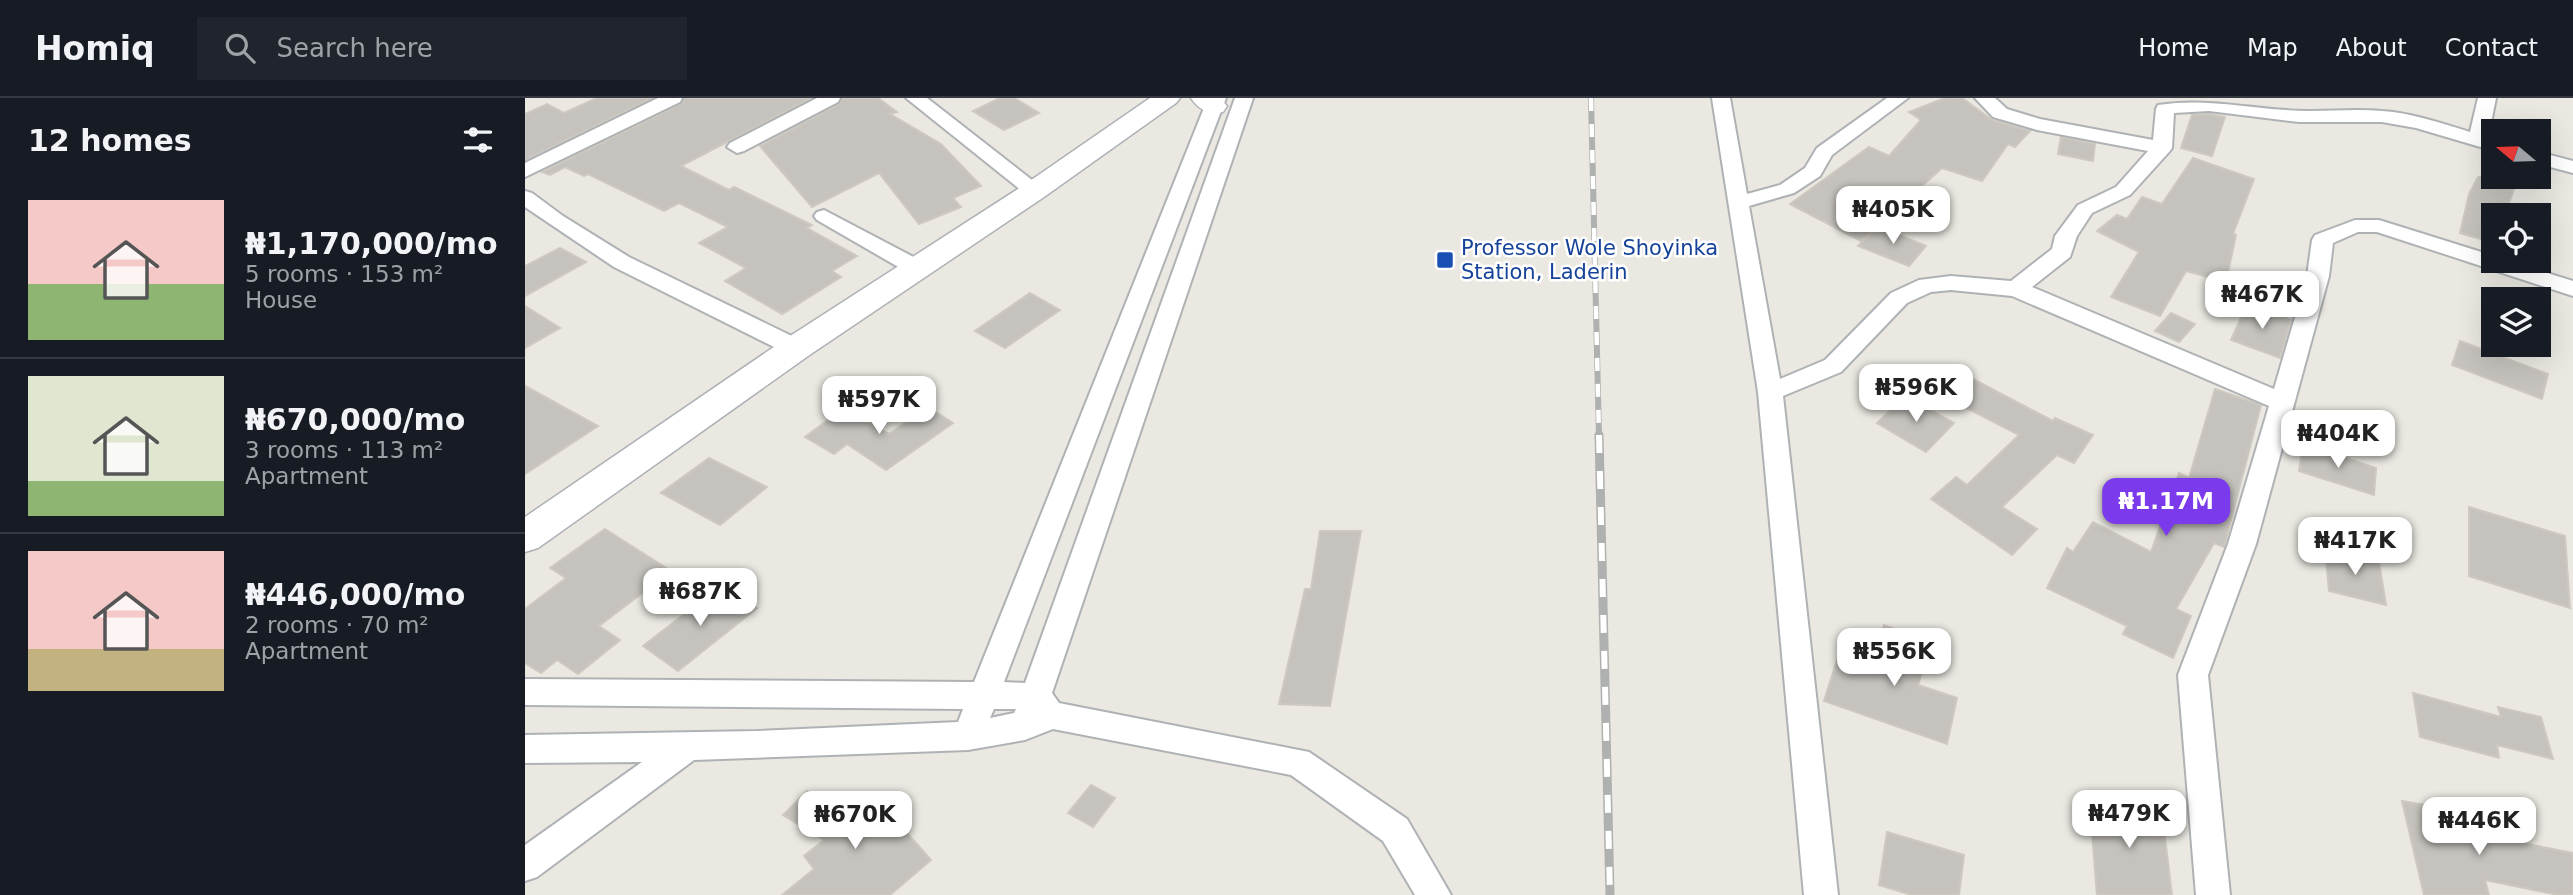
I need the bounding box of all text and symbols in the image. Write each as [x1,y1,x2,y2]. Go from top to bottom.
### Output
search box [197,17,687,80]
text: Homiq [35,29,155,68]
icon: search [221,29,259,67]
text: Search here [277,33,433,63]
text: Home [2138,34,2209,62]
text: Map [2247,34,2298,62]
text: About [2336,34,2407,62]
text: Contact [2445,34,2538,62]
north arrow [2481,119,2551,189]
map controls [2481,119,2551,357]
icon: filters [459,121,497,159]
text: 12 homes [28,123,192,158]
pin: ₦405K [1844,186,1942,246]
text: ₦405K [1852,196,1934,222]
button: locate [2481,203,2551,273]
text: ₦1,170,000/mo [245,226,498,261]
icon: home [84,228,168,312]
place label: Professor Wole Shoyinka Station, Laderin [1461,236,1718,284]
marker: Professor Wole Shoyinka Station, Laderin [1435,250,1455,270]
text: 5 rooms · 153 m² [245,261,443,287]
pin: ₦467K [2213,272,2311,331]
text: ₦467K [2221,281,2303,307]
text: House [245,287,317,313]
button: layers [2481,287,2551,357]
pin: ₦596K [1867,364,1965,424]
text: ₦596K [1875,374,1957,400]
pin: ₦597K [830,376,928,436]
text: ₦597K [838,386,920,412]
text: ₦670,000/mo [245,402,465,437]
icon: home [84,404,168,488]
pin: ₦404K [2289,410,2387,470]
text: ₦404K [2297,420,2379,446]
text: 3 rooms · 113 m² [245,437,443,463]
text: Apartment [245,463,368,489]
pin: ₦1.17M [2109,478,2223,538]
text: ₦1.17M [2118,488,2214,514]
pin: ₦417K [2306,518,2404,577]
text: ₦417K [2314,527,2396,553]
pin: ₦687K [651,568,749,628]
text: ₦446,000/mo [245,577,465,612]
text: ₦687K [659,578,741,604]
icon: home [84,579,168,663]
text: 2 rooms · 70 m² [245,612,429,638]
pin: ₦556K [1845,628,1943,688]
text: Apartment [245,638,368,664]
text: ₦556K [1853,638,1935,664]
pin: ₦479K [2080,790,2178,850]
pin: ₦670K [806,792,904,851]
pin: ₦446K [2430,798,2528,857]
text: ₦479K [2088,800,2170,826]
text: ₦670K [814,801,896,827]
text: ₦446K [2438,807,2520,833]

